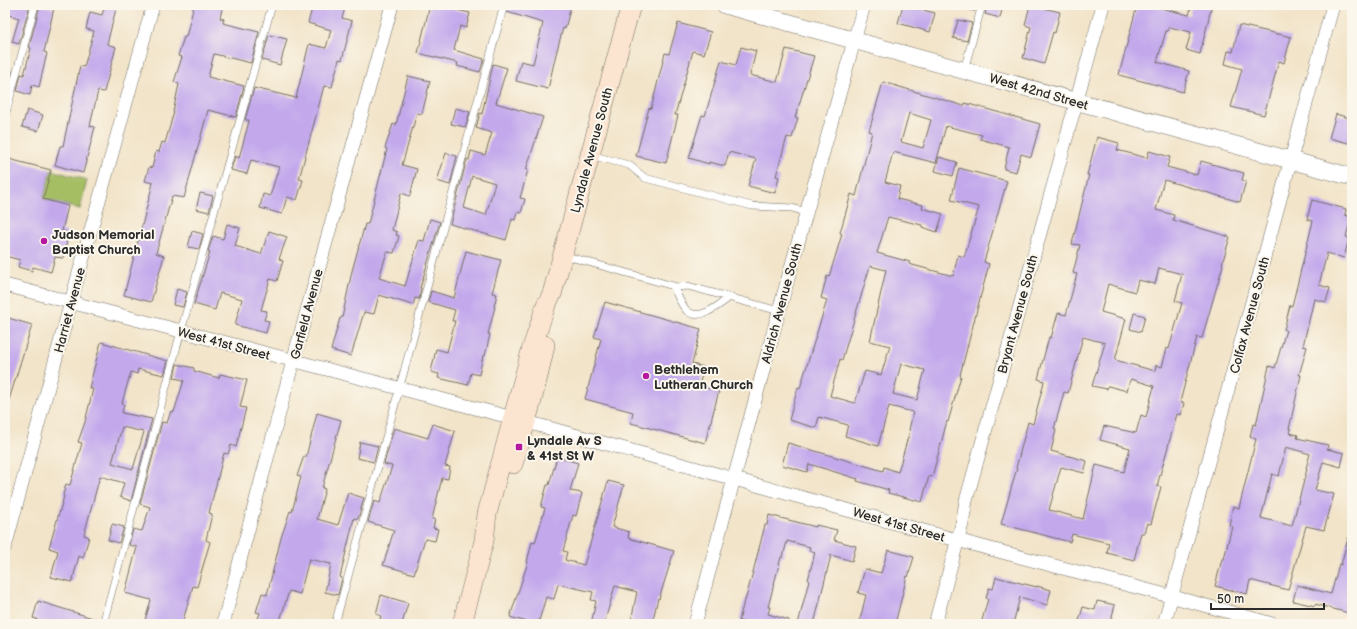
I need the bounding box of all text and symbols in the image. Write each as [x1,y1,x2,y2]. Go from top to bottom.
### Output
street label: West 42nd Street [987,70,1090,114]
street label: Lyndale Avenue South [567,86,616,215]
place label: Judson Memorial Baptist Church [52,227,154,258]
marker: Judson Memorial Baptist Church [39,236,49,246]
street label: Aldrich Avenue South [758,241,806,365]
street label: Bryant Avenue South [994,253,1042,375]
street label: Colfax Avenue South [1227,255,1273,375]
street label: Harriet Avenue [51,265,89,355]
street label: Garfield Avenue [287,267,327,361]
street label: West 41st Street [176,324,272,364]
place label: Bethlehem Lutheran Church [654,362,753,393]
marker: Bethlehem Lutheran Church [641,371,651,381]
place label: Lyndale Av S & 41st St W [527,433,602,464]
marker: Lyndale Av S & 41st St W [514,442,524,452]
street label: West 41st Street [851,504,947,546]
scale bar [1211,585,1324,611]
text: 50 m [1217,592,1244,607]

